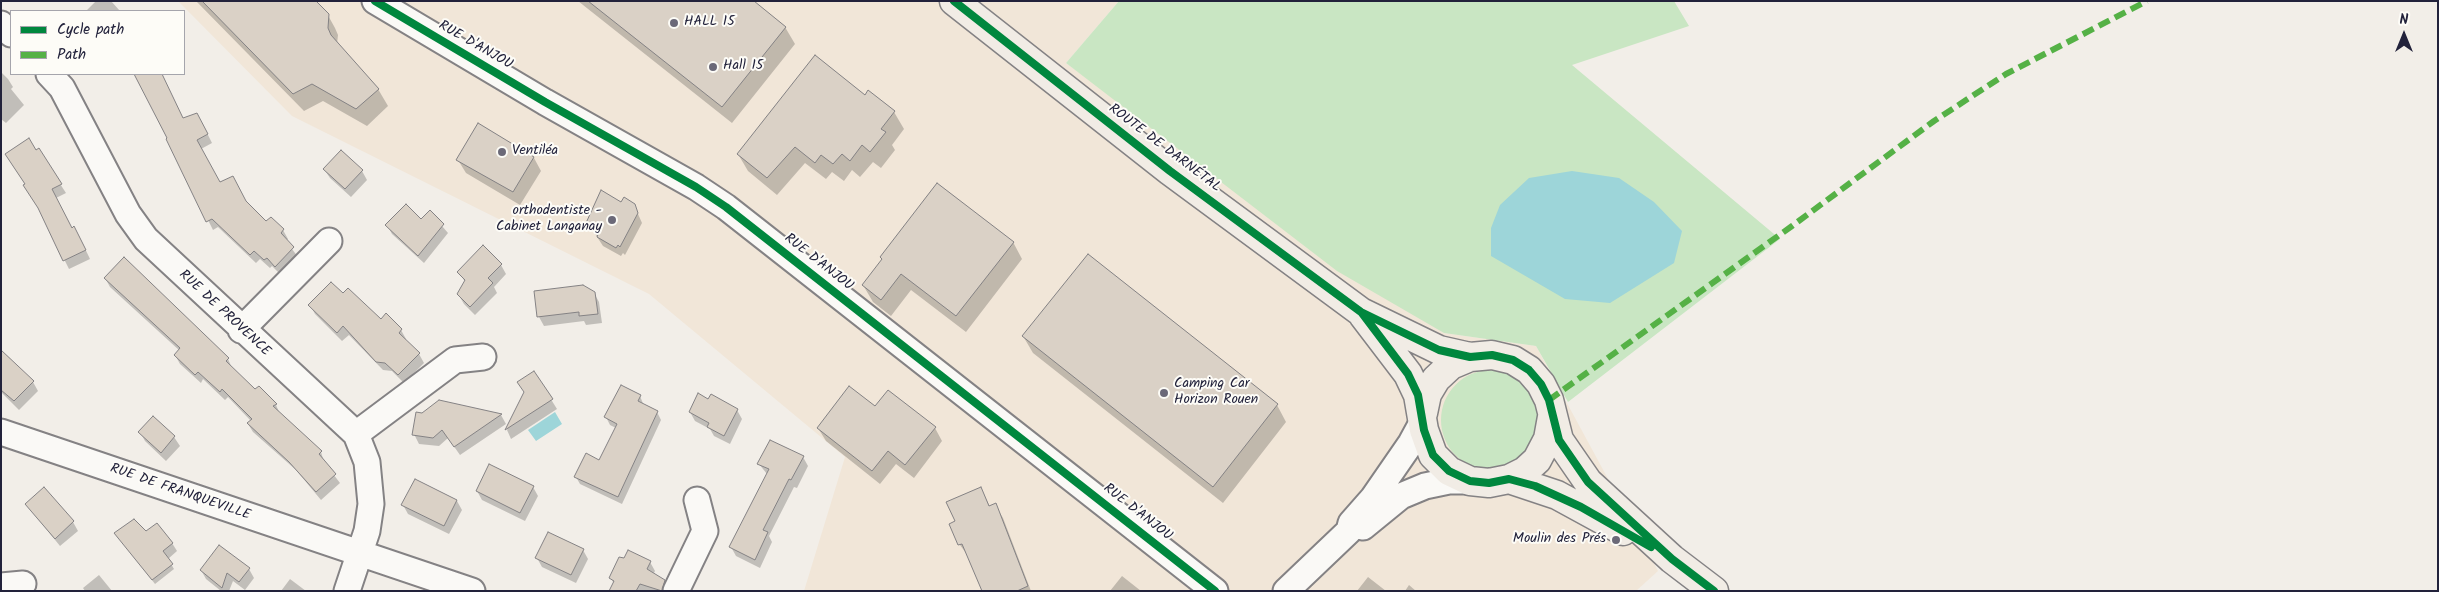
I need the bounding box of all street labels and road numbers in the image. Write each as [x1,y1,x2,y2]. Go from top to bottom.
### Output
street label: RUE D'ANJOU [435,18,515,74]
street label: ROUTE DE DARNÉTAL [1105,101,1223,197]
street label: RUE D'ANJOU [780,231,856,295]
street label: RUE DE PROVENCE [175,267,273,361]
street label: RUE DE FRANQUEVILLE [108,461,252,525]
street label: RUE D'ANJOU [1099,481,1175,545]

